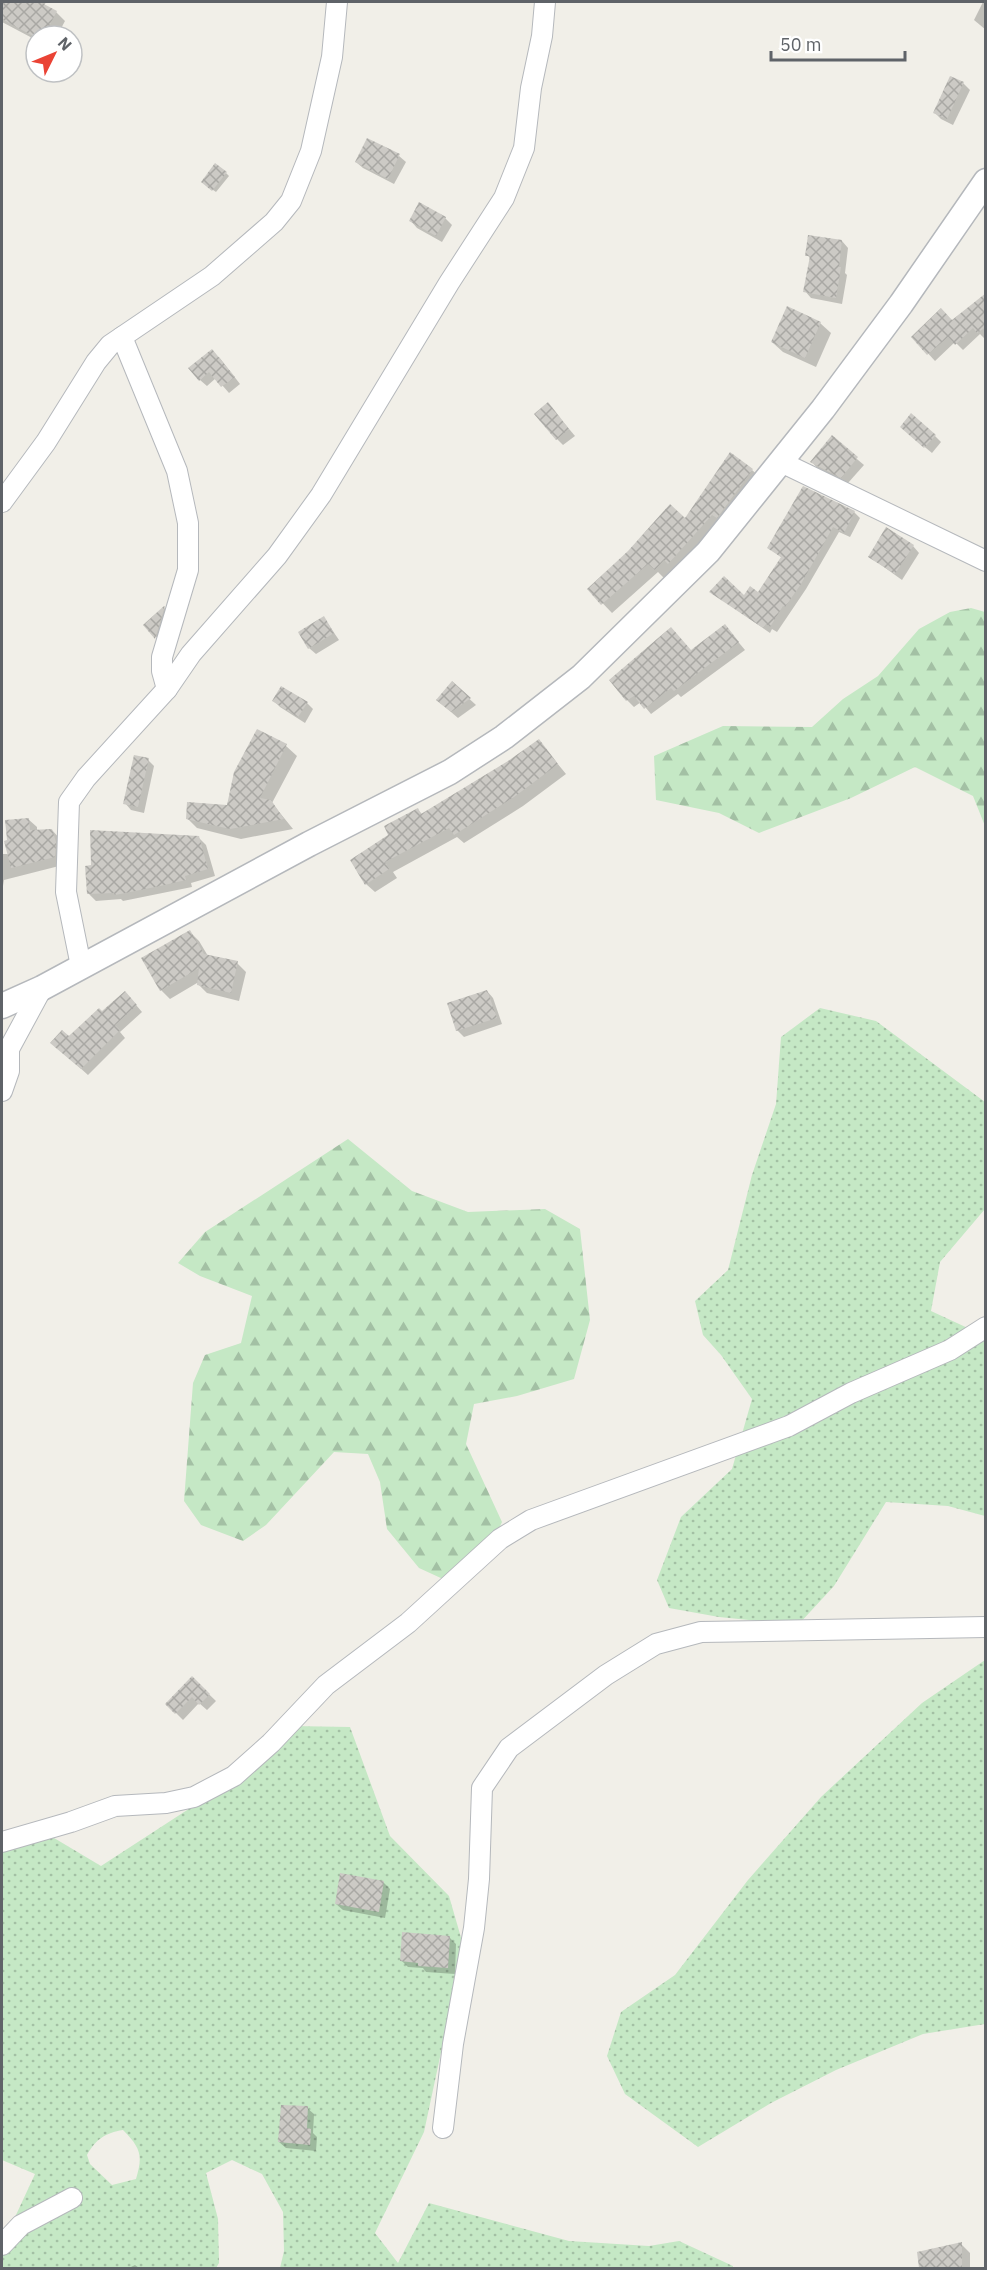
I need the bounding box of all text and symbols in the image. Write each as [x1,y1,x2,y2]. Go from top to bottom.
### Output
north arrow [24,24,84,84]
scale bar [771,24,904,62]
text: N [54,33,76,55]
text: 50 m [780,33,822,56]

